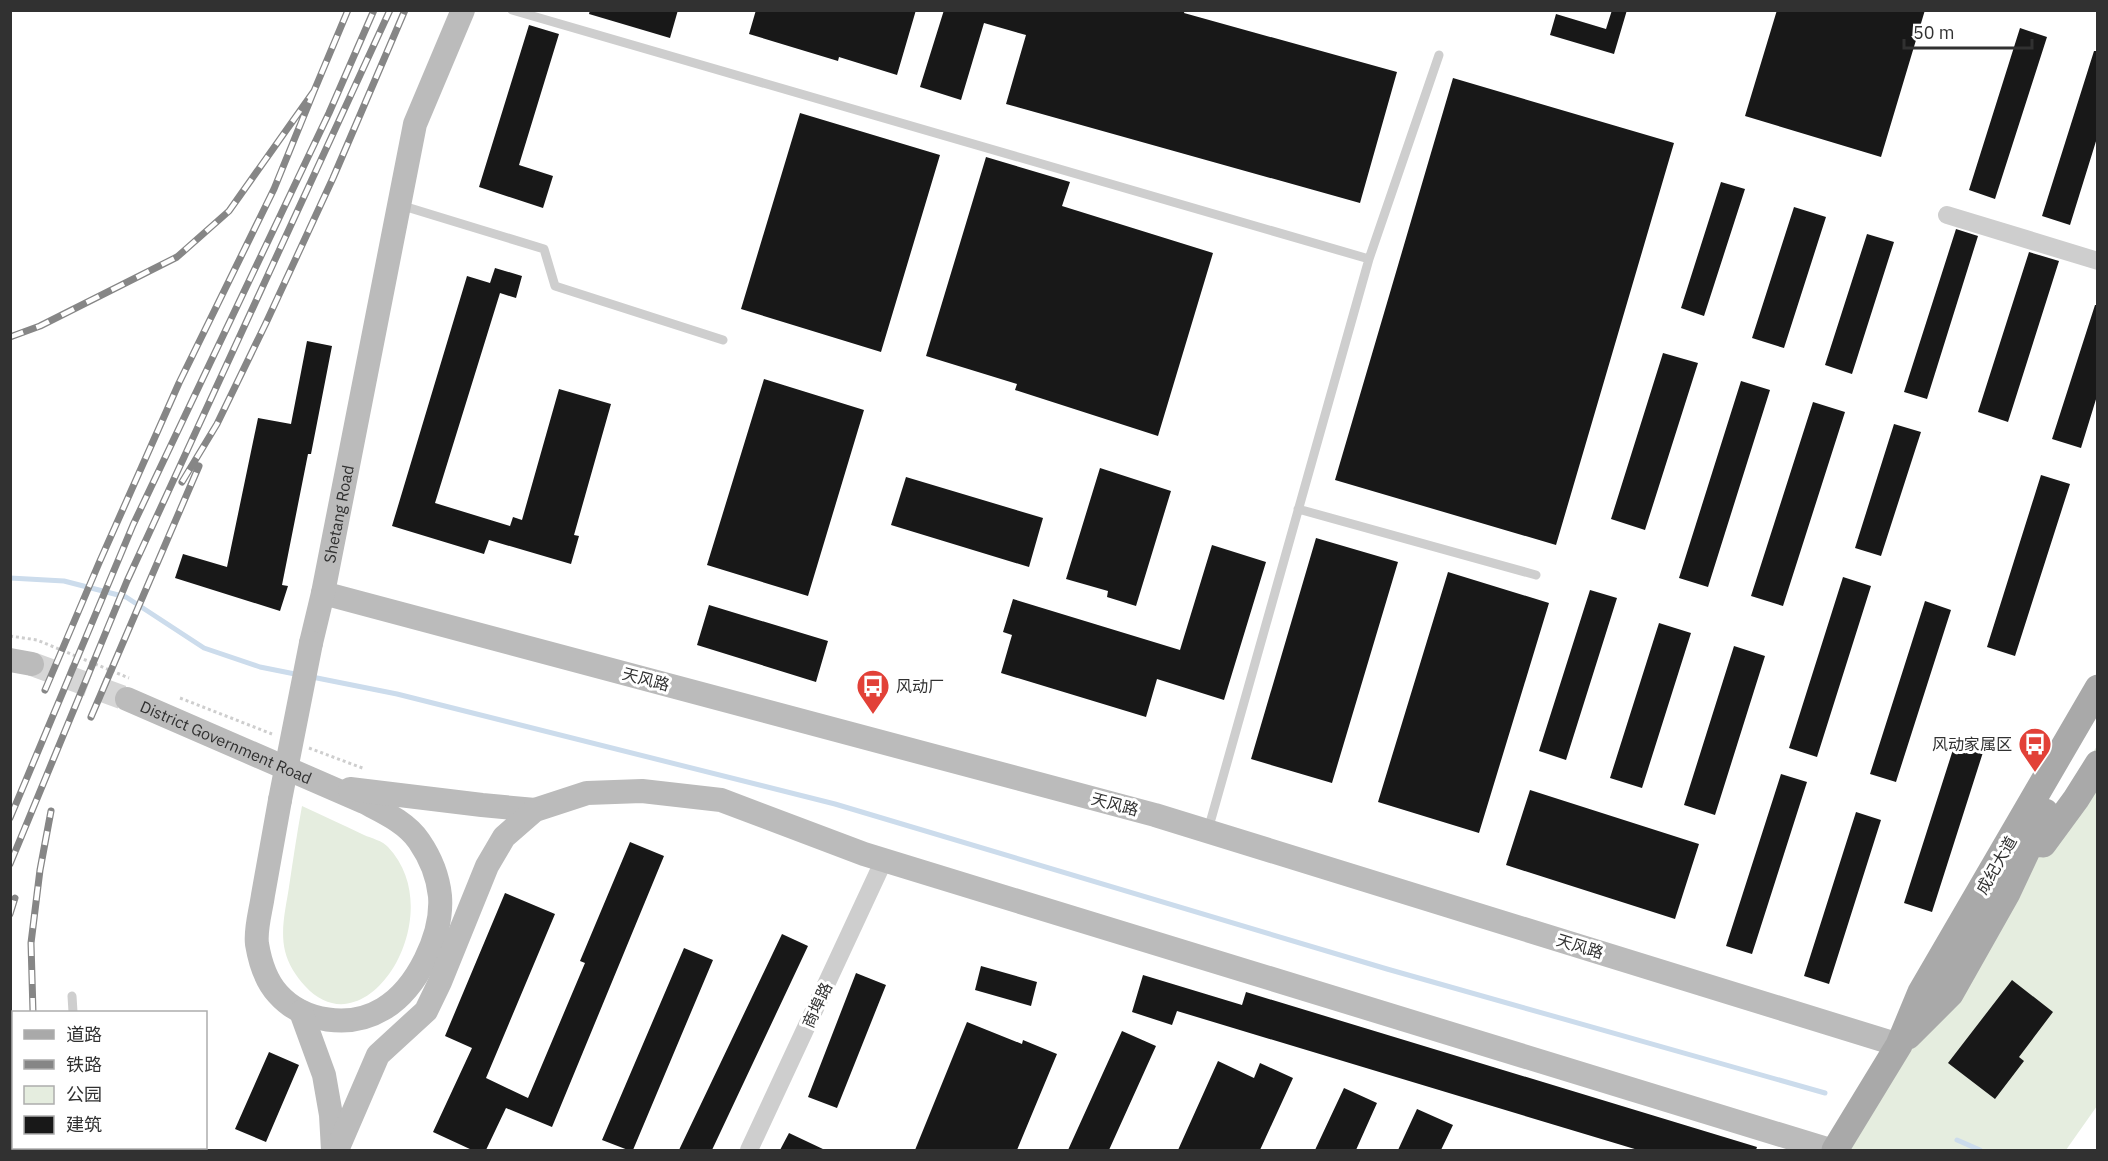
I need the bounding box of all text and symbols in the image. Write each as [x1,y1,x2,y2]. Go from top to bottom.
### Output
scale bar [1904,12,2032,50]
text: 50 m [1913,21,1955,44]
street label: Shetang Road [319,463,358,565]
street label: 天风路 [620,663,672,695]
bus stop icon: 风动厂 [855,668,891,715]
place label: 风动厂 [896,676,944,696]
street label: District Government Road [137,696,315,788]
bus stop icon: 风动家属区 [2017,726,2053,773]
place label: 风动家属区 [1932,734,2012,754]
street label: 天风路 [1089,788,1141,820]
street label: 成纪大道 [1971,832,2021,898]
street label: 天风路 [1554,929,1606,963]
street label: 商埠路 [798,979,836,1031]
legend [12,1011,207,1149]
text: 道路 [66,1023,102,1046]
text: 铁路 [66,1053,102,1076]
text: 公园 [66,1083,102,1106]
text: 建筑 [66,1113,102,1136]

